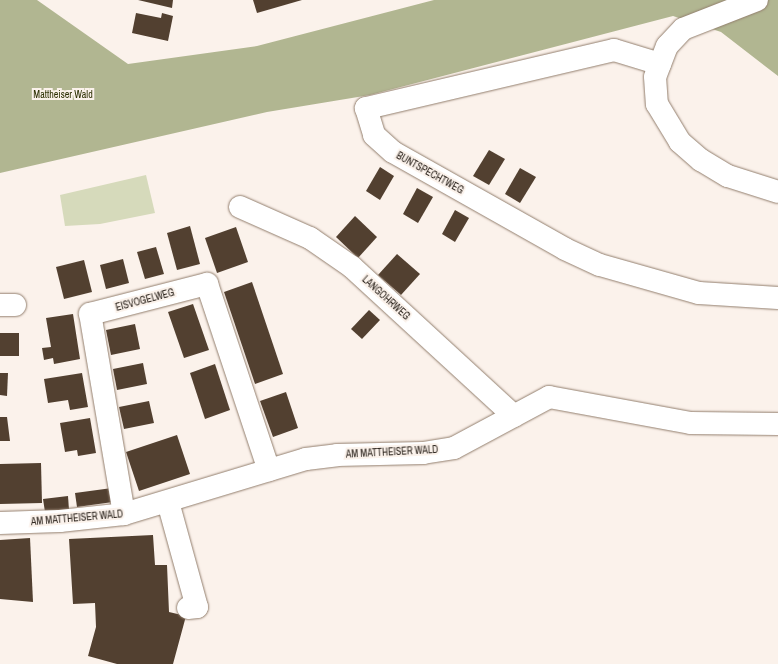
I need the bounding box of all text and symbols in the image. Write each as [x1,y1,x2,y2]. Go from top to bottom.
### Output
park label: Mattheiser Wald [33,89,93,101]
street label: BUNTSPECHTWEG [394,150,466,196]
street label: LANGOHRWEG [360,273,412,323]
street label: EISVOGELWEG [114,286,176,314]
street label: AM MATTHEISER WALD [345,444,439,460]
street label: AM MATTHEISER WALD [30,508,124,528]

